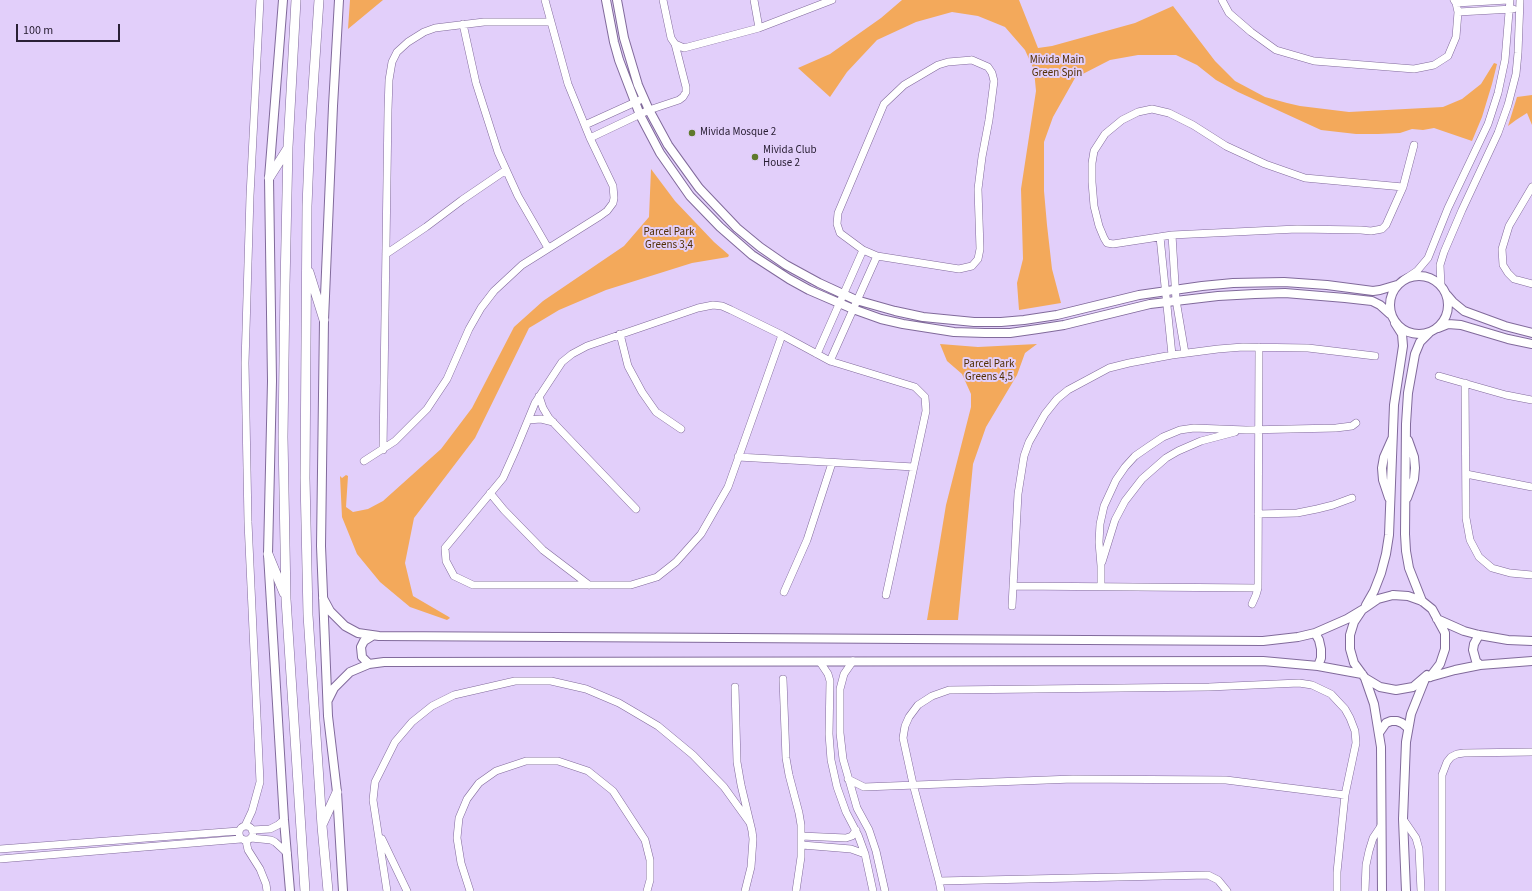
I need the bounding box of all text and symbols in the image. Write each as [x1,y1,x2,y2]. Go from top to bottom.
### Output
scale bar [18,16,122,42]
text: 100 m [23,22,53,39]
park label: Mivida Main Green Spin [1030,54,1084,80]
place label: Mivida Mosque 2 [700,126,776,140]
marker: Mivida Mosque 2 [687,128,697,138]
place label: Mivida Club House 2 [763,144,817,170]
marker: Mivida Club House 2 [750,152,760,162]
park label: Parcel Park Greens 3,4 [644,226,694,252]
park label: Parcel Park Greens 4,5 [964,358,1014,384]

